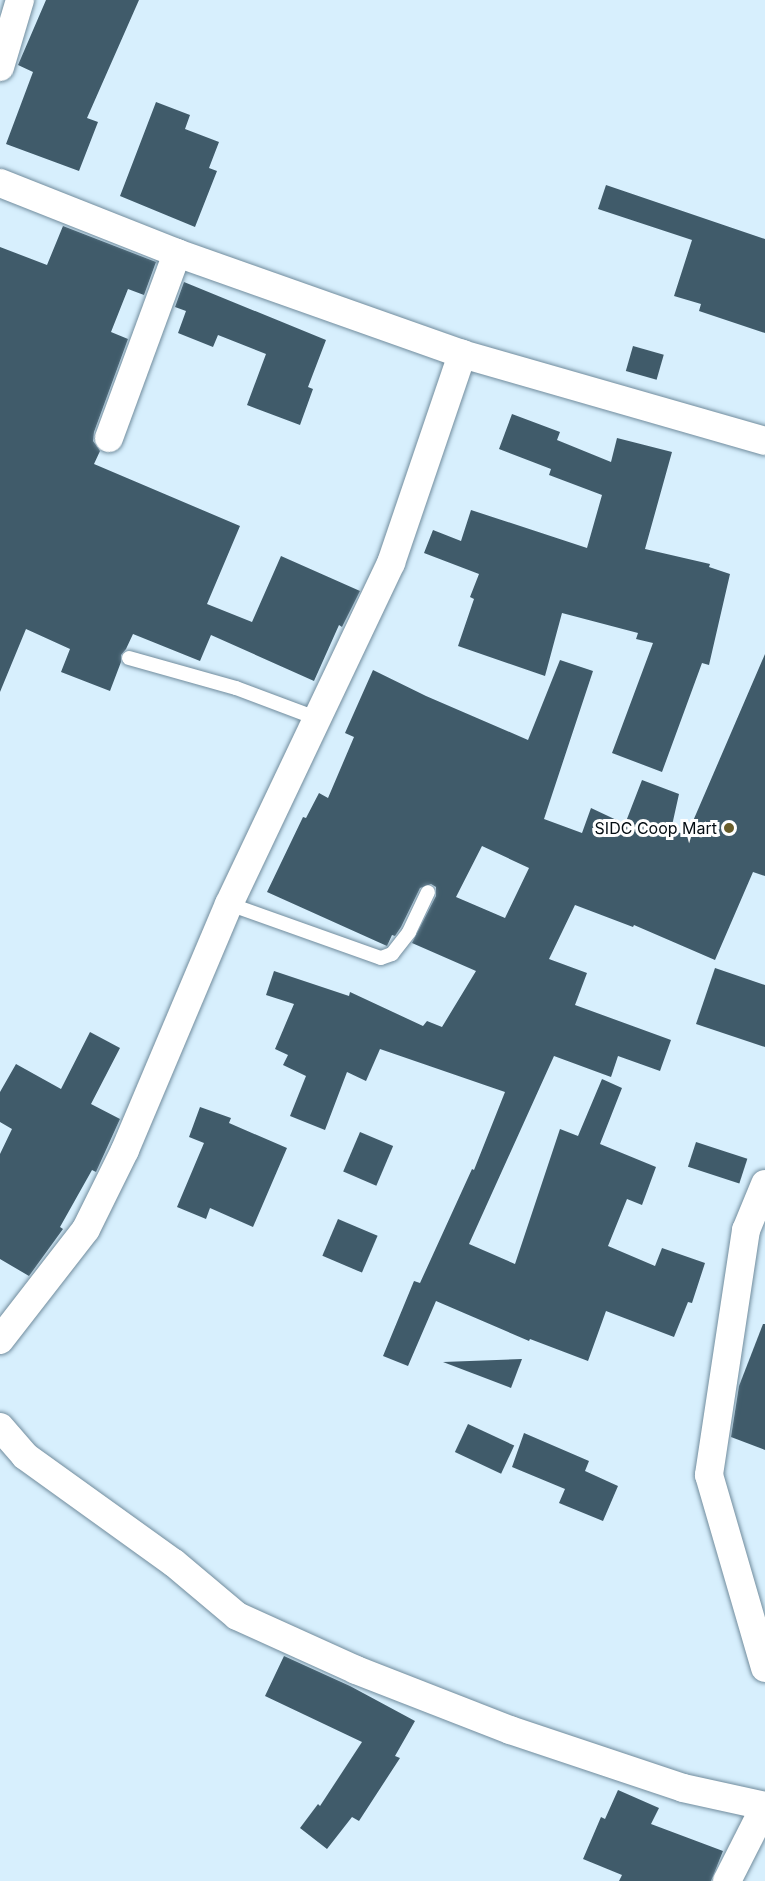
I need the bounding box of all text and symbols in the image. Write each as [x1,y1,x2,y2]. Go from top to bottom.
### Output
place label: SIDC Coop Mart [595,818,717,838]
marker: SIDC Coop Mart [722,821,736,835]

